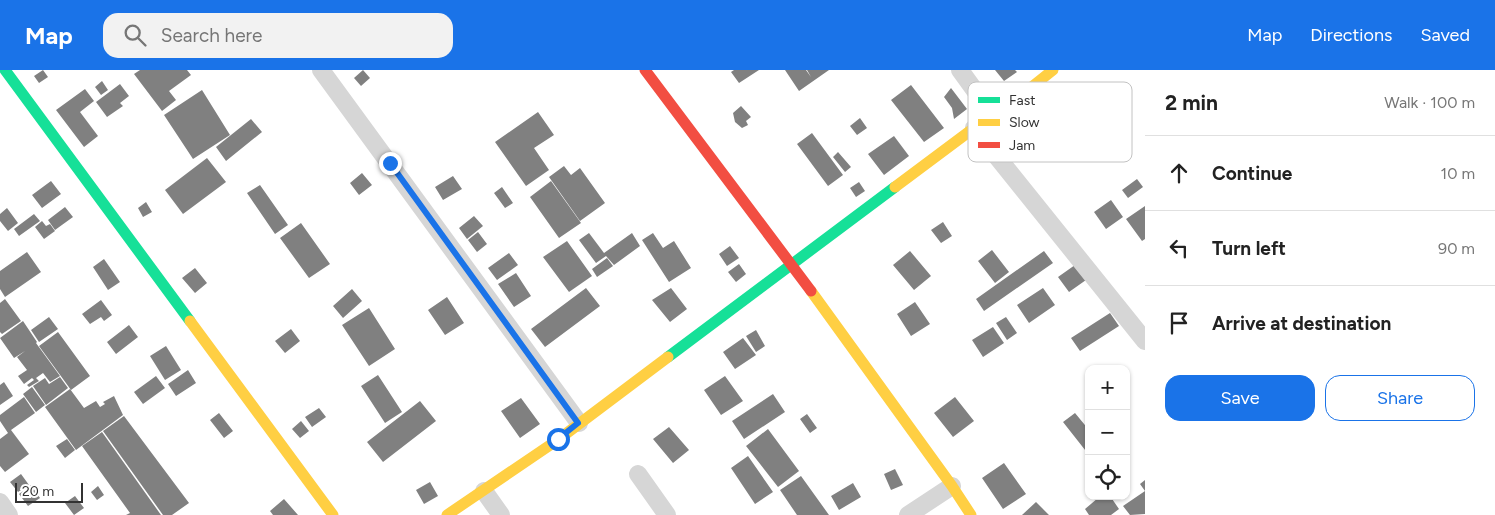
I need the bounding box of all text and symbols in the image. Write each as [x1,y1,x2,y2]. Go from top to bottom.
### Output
search box [103,13,453,58]
text: Map [25,21,73,50]
icon: search [121,21,149,49]
text: Search here [161,24,262,47]
text: Map [1247,24,1282,46]
text: Directions [1310,24,1392,46]
text: Saved [1420,24,1470,46]
legend [968,82,1132,162]
text: 2 min [1165,90,1218,115]
text: Fast [1009,92,1035,109]
text: Walk · 100 m [1384,93,1475,112]
text: Slow [1009,114,1040,131]
text: Jam [1009,137,1035,154]
route end [379,152,402,175]
icon: ahead [1165,159,1193,187]
text: Continue [1212,162,1292,185]
text: 10 m [1441,164,1475,183]
icon: left [1165,234,1193,262]
text: Turn left [1212,237,1286,260]
text: 90 m [1438,239,1475,258]
icon: arrive [1165,309,1193,337]
text: Arrive at destination [1212,312,1391,335]
map controls [1085,365,1130,500]
button: + [1085,365,1130,410]
button: Save [1165,375,1315,421]
button: Share [1325,375,1475,421]
button: − [1085,410,1130,455]
route start [547,428,570,451]
button: locate [1085,455,1130,500]
scale bar [15,480,82,503]
text: 20 m [22,483,54,500]

